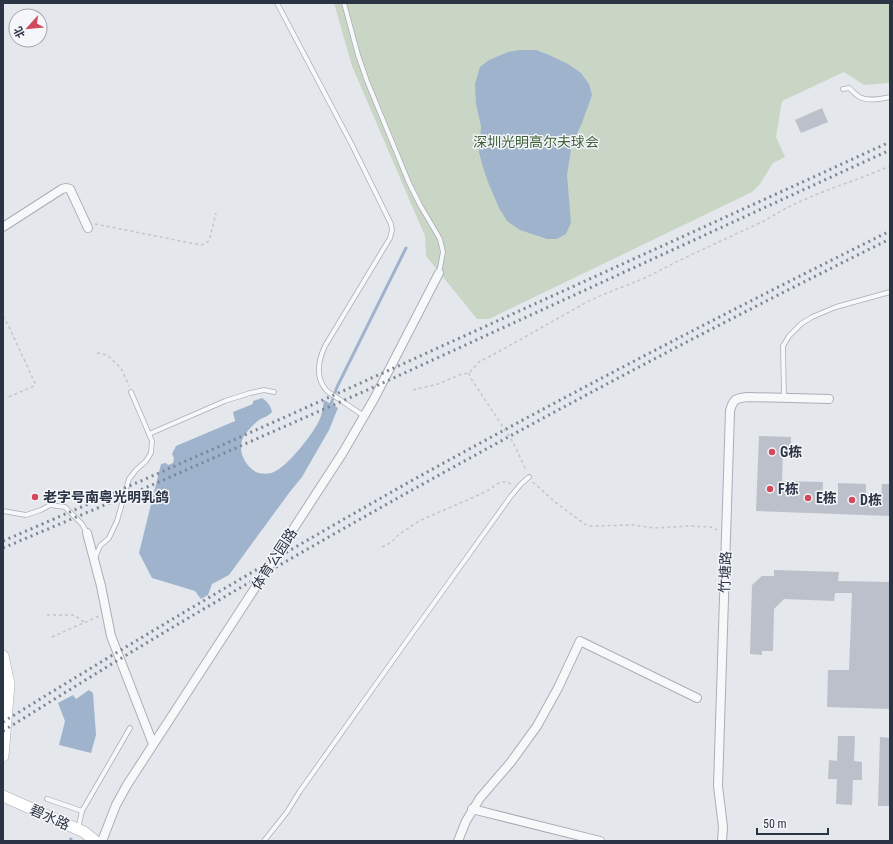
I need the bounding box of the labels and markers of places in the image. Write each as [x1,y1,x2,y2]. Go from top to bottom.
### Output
place label: G栋 [780,444,802,460]
marker: G栋 [767,447,777,457]
place label: F栋 [778,481,799,497]
marker: F栋 [765,484,775,494]
place label: 老字号南粤光明乳鸽 [43,489,169,505]
place label: E栋 [816,490,837,506]
marker: 老字号南粤光明乳鸽 [30,492,40,502]
place label: D栋 [860,492,882,508]
marker: E栋 [803,493,813,503]
marker: D栋 [847,495,857,505]

